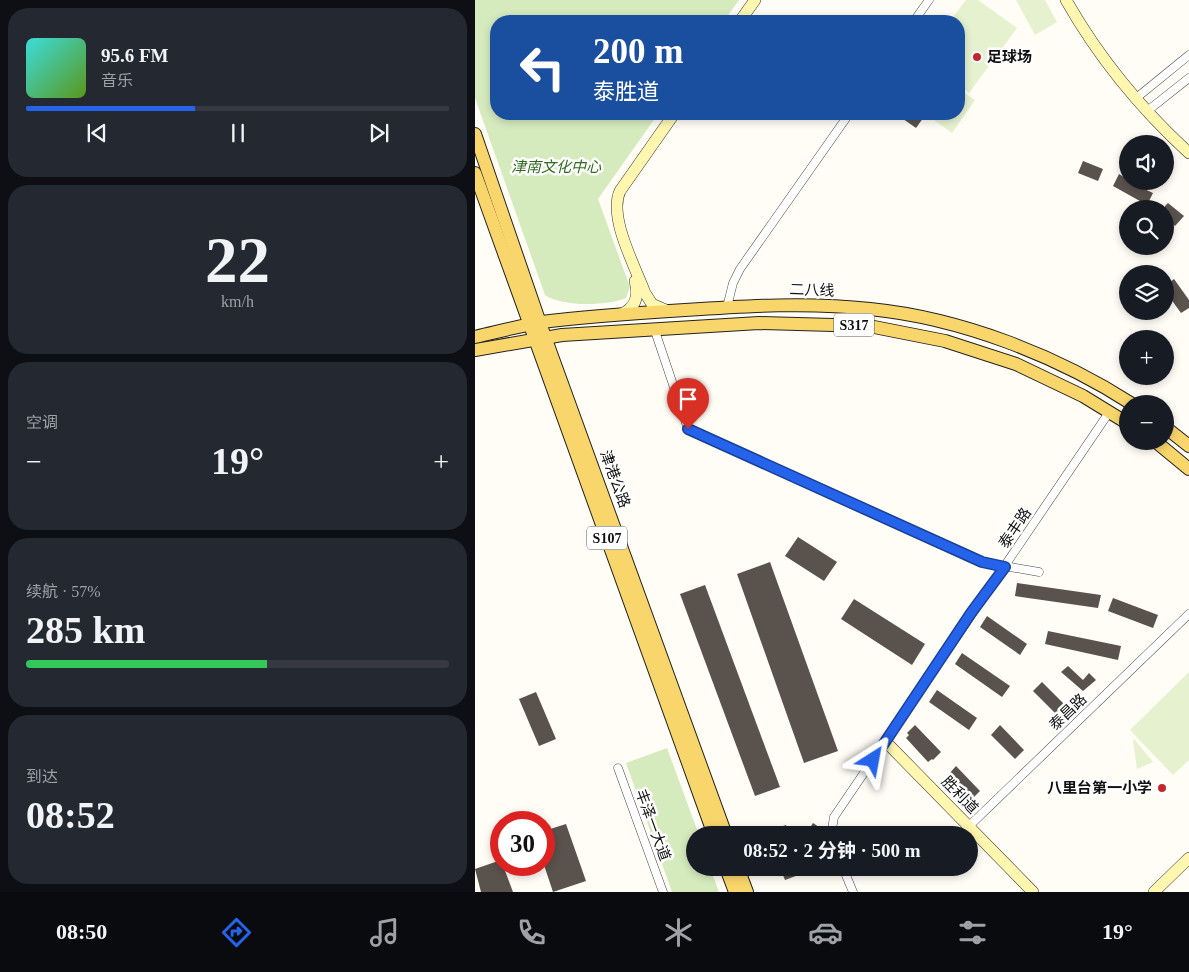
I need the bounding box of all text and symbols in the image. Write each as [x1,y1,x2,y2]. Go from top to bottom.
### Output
text: 200 m [593,32,683,71]
icon: left [510,35,575,100]
text: 95.6 FM [101,45,169,66]
place label: 足球场 [987,49,1032,65]
marker: 足球场 [971,51,983,63]
text: 音乐 [101,72,133,89]
text: 泰胜道 [593,79,659,104]
icon: previous [83,119,111,147]
icon: pause [224,119,252,147]
icon: next [365,119,393,147]
map controls [1119,135,1174,450]
button: sound [1119,135,1174,190]
park label: 津南文化中心 [511,159,602,175]
button: search [1119,200,1174,255]
text: 22 [205,224,270,296]
button: layers [1119,265,1174,320]
street label: 二八线 [789,281,835,299]
text: km/h [221,293,254,310]
road number: S317 [834,314,874,336]
button: + [1119,330,1174,385]
pin [667,378,709,429]
icon: arrive [674,385,702,413]
button: − [1119,395,1174,450]
text: 空调 [26,414,58,431]
text: 19° [211,440,264,482]
text: − [26,446,42,477]
text: + [433,446,449,477]
street label: 津港公路 [597,448,633,510]
street label: 泰丰路 [996,505,1034,551]
road number: S107 [587,526,627,550]
text: 续航 · 57% [26,583,101,600]
text: 285 km [26,609,145,651]
street label: 泰昌路 [1046,691,1090,733]
position arrow [846,733,898,785]
text: 到达 [26,768,58,785]
street label: 胜利道 [939,773,981,817]
place label: 八里台第一小学 [1047,779,1152,796]
marker: 八里台第一小学 [1156,782,1168,794]
street label: 丰泽一大道 [633,787,673,863]
text: 08:52 [26,794,115,836]
speed limit sign: 30 [490,811,555,876]
text: 08:52 · 2 分钟 · 500 m [743,840,921,861]
icon: directions [219,915,254,950]
icon: music [367,915,402,950]
icon: phone [514,915,549,950]
icon: climate [661,915,696,950]
icon: car [808,915,843,950]
icon: filters [955,915,990,950]
text: 08:50 [56,919,107,944]
text: 19° [1102,919,1133,944]

